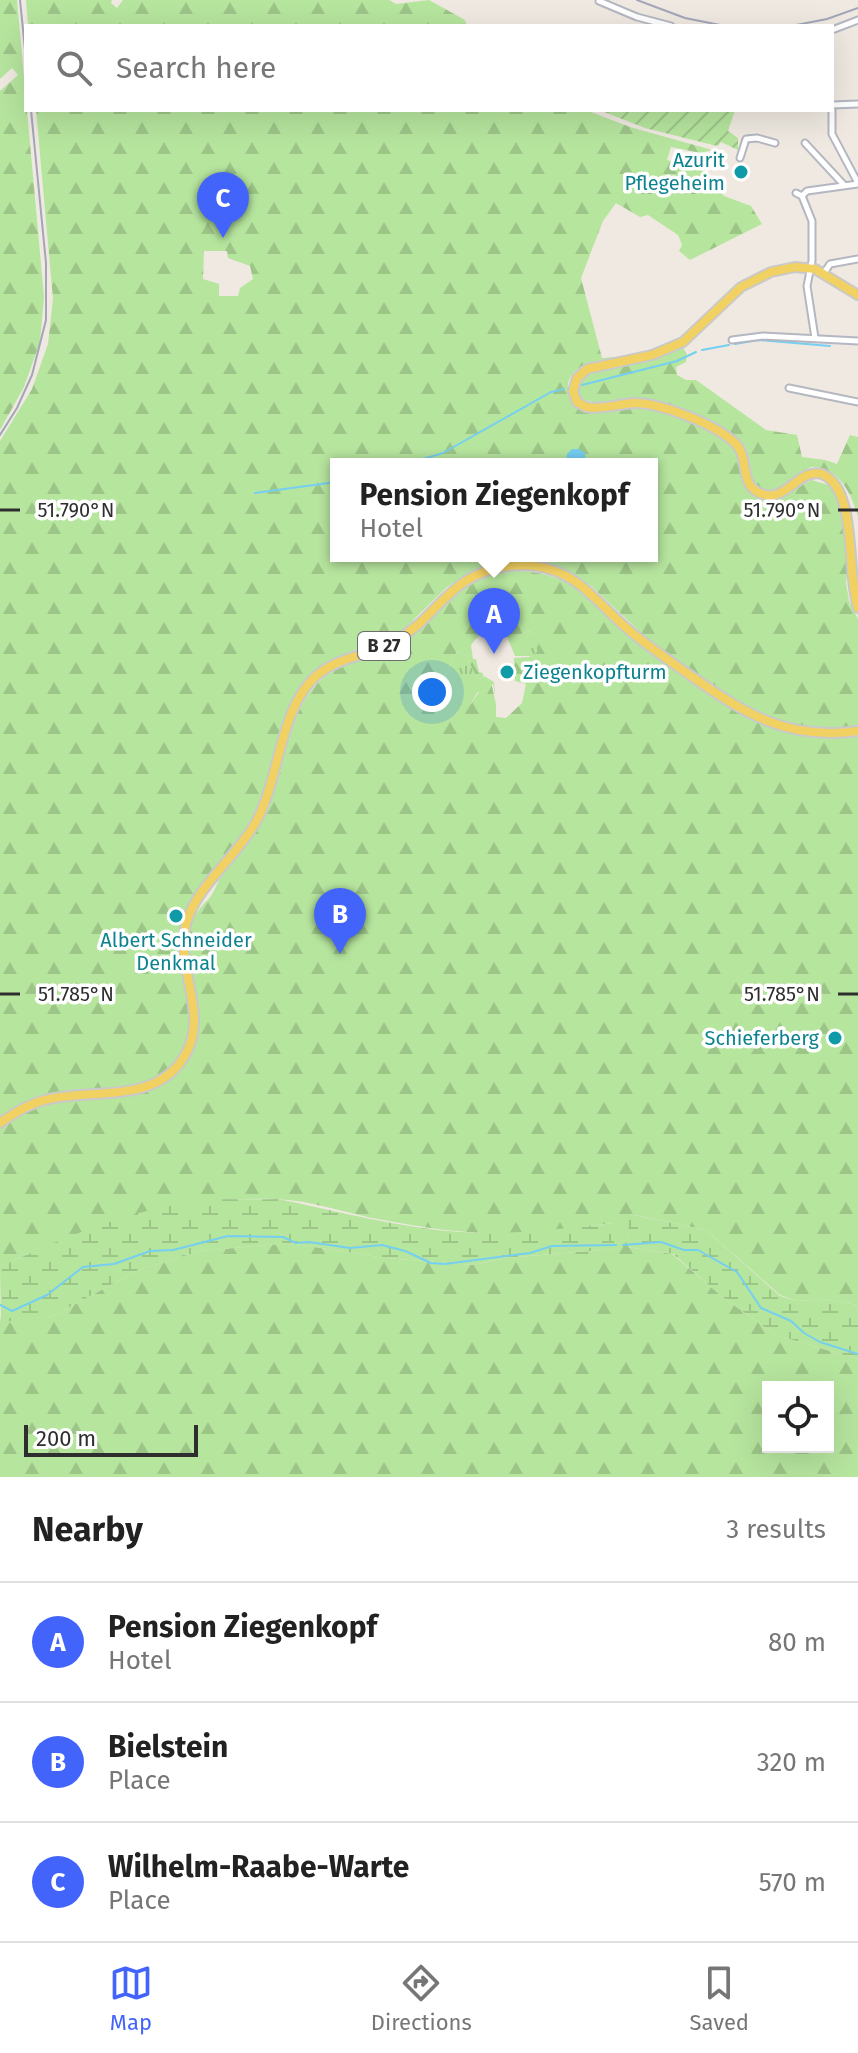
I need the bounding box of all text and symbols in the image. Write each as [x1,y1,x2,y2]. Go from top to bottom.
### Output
search box [24,24,834,112]
icon: search [52,46,96,90]
text: Search here [116,50,276,86]
place label: Azurit Pflegeheim [624,148,726,195]
marker: Azurit Pflegeheim [732,163,750,181]
pin: C [197,172,249,238]
popup [330,458,658,562]
text: Pension Ziegenkopf [359,477,629,513]
text: 51.790°N [38,498,114,522]
text: 51.790°N [744,498,820,522]
text: Hotel [359,513,423,544]
pin: A [468,588,520,654]
road number: B 27 [358,632,410,660]
place label: Ziegenkopfturm [523,660,667,684]
marker: Ziegenkopfturm [498,663,516,681]
your location [412,672,452,712]
pin: B [314,888,366,954]
marker: Albert Schneider Denkmal [167,907,185,925]
place label: Albert Schneider Denkmal [100,928,252,975]
text: 51.785°N [38,982,114,1006]
text: 51.785°N [744,982,820,1006]
place label: Schieferberg [705,1026,820,1050]
marker: Schieferberg [826,1029,844,1047]
map controls [762,1381,834,1453]
button: locate [762,1381,834,1453]
scale bar [24,1421,198,1457]
text: 200 m [36,1425,96,1452]
text: Nearby [32,1509,143,1550]
text: 3 results [726,1514,826,1545]
text: Pension Ziegenkopf [108,1609,377,1645]
text: A [50,1627,66,1658]
text: 80 m [768,1627,826,1658]
text: Hotel [108,1645,172,1676]
text: Bielstein [108,1729,228,1765]
text: B [50,1747,66,1778]
text: 320 m [757,1747,826,1778]
text: Place [108,1765,171,1796]
text: Wilhelm-Raabe-Warte [108,1849,409,1885]
text: C [51,1867,65,1898]
text: 570 m [759,1867,826,1898]
text: Place [108,1885,171,1916]
tab: Map [109,1961,153,2036]
tab: Directions [371,1961,472,2036]
tab: Saved [690,1961,749,2036]

